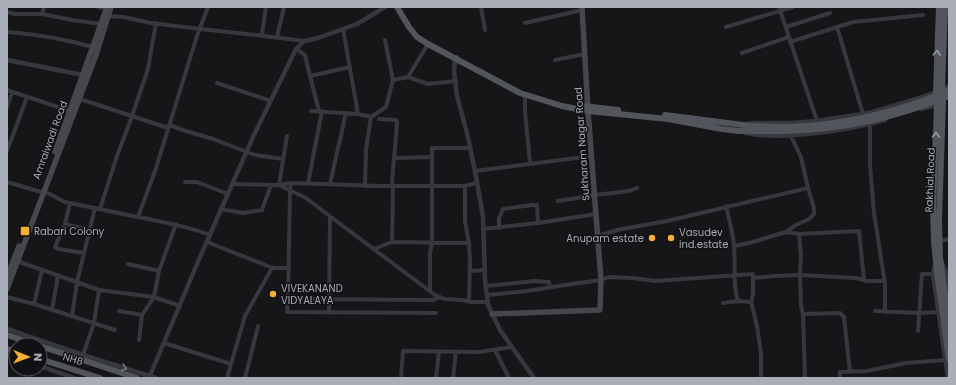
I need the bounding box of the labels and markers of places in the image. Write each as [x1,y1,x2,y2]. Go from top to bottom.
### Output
place label: Rabari Colony [34,224,105,239]
marker: Rabari Colony [19,225,31,237]
place label: Vasudev ind.estate [679,225,728,252]
place label: Anupam estate [566,231,644,246]
marker: Anupam estate [647,233,657,243]
marker: Vasudev ind.estate [666,233,676,243]
place label: VIVEKANAND VIDYALAYA [281,281,343,308]
marker: VIVEKANAND VIDYALAYA [268,289,278,299]

